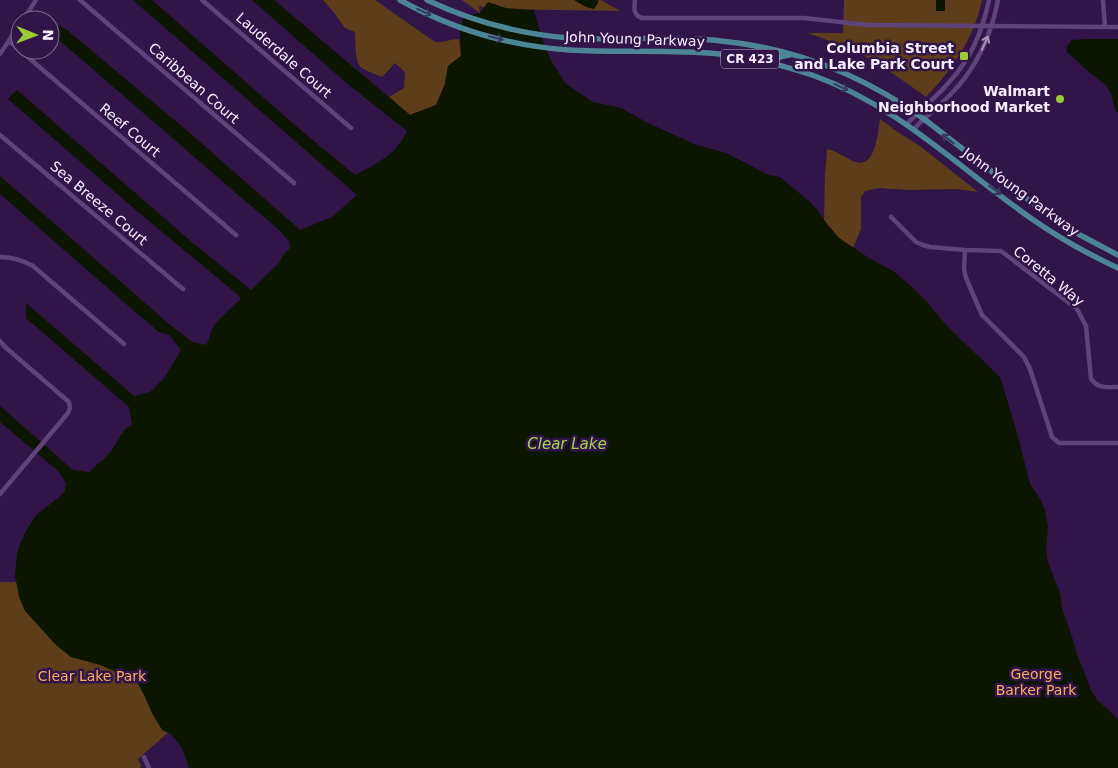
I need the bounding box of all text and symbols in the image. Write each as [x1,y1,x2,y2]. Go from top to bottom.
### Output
one-way arrow [416,8,431,18]
street label: Lauderdale Court [233,9,335,101]
north arrow [10,10,60,60]
text: N [40,29,56,41]
street label: John Young Parkway [564,29,705,49]
one-way arrow [487,34,503,43]
one-way arrow [980,36,990,51]
street label: Caribbean Court [145,39,243,127]
place label: Columbia Street and Lake Park Court [794,40,954,72]
road number: CR 423 [721,50,779,68]
marker: Columbia Street and Lake Park Court [958,50,970,62]
one-way arrow [833,82,848,92]
place label: Walmart Neighborhood Market [878,83,1050,115]
marker: Walmart Neighborhood Market [1054,93,1066,105]
street label: Reef Court [96,100,164,160]
one-way arrow [942,133,955,144]
street label: John Young Parkway [959,144,1082,240]
street label: Sea Breeze Court [47,158,151,249]
one-way arrow [988,185,1002,195]
street label: Coretta Way [1010,243,1088,309]
water label: Clear Lake [527,435,607,453]
park label: George Barker Park [996,666,1077,698]
park label: Clear Lake Park [38,668,147,684]

